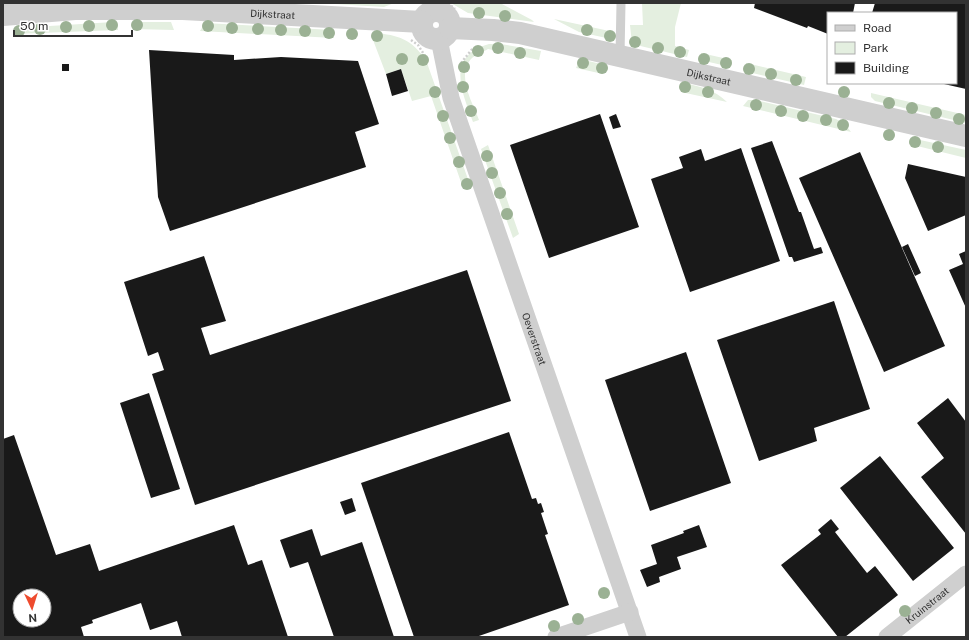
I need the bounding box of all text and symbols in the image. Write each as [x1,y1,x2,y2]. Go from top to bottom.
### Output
street label: Dijkstraat [250,7,295,21]
scale bar [14,12,132,38]
legend [827,12,957,84]
text: 50 m [20,19,48,33]
text: Road [863,21,891,35]
text: Park [863,41,889,55]
text: Building [863,61,909,75]
street label: Dijkstraat [686,66,732,88]
street label: Oeverstraat [520,311,549,367]
street label: Kruinstraat [903,584,951,626]
north arrow [12,588,52,628]
text: N [28,612,37,624]

